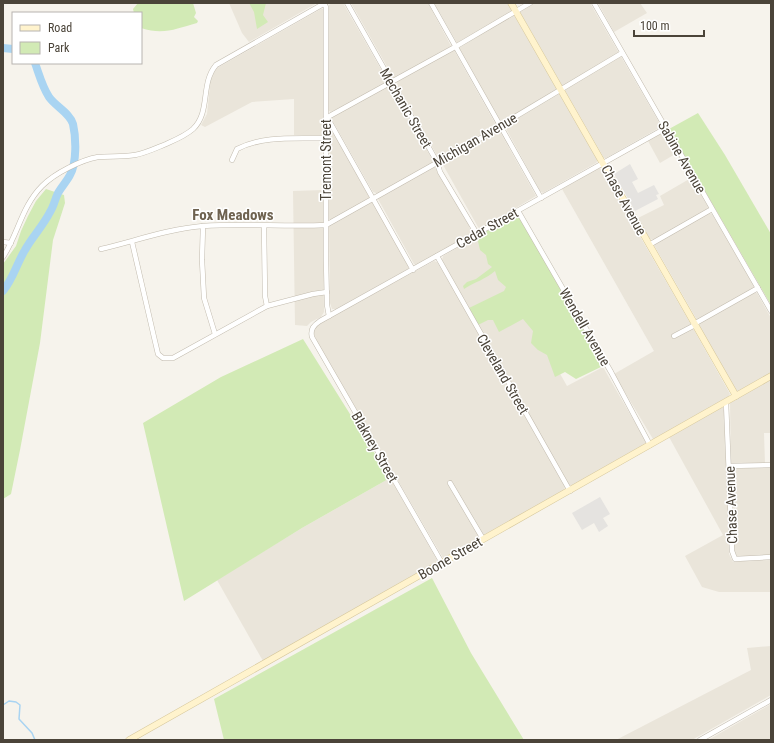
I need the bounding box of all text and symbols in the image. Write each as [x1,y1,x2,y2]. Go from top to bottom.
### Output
legend [12,12,142,64]
scale bar [634,12,704,38]
text: 100 m [640,19,670,33]
text: Road [48,21,72,35]
text: Park [48,41,70,55]
street label: Mechanic Street [377,65,435,151]
street label: Michigan Avenue [430,109,520,170]
street label: Sabine Avenue [655,118,709,196]
street label: Tremont Street [318,119,334,201]
street label: Chase Avenue [598,162,650,238]
street label: Cedar Street [453,204,521,252]
district label: Fox Meadows [192,206,274,224]
street label: Wendell Avenue [556,285,614,369]
street label: Cleveland Street [474,331,532,417]
street label: Blakney Street [348,409,402,485]
street label: Chase Avenue [722,465,740,544]
street label: Boone Street [415,533,485,583]

